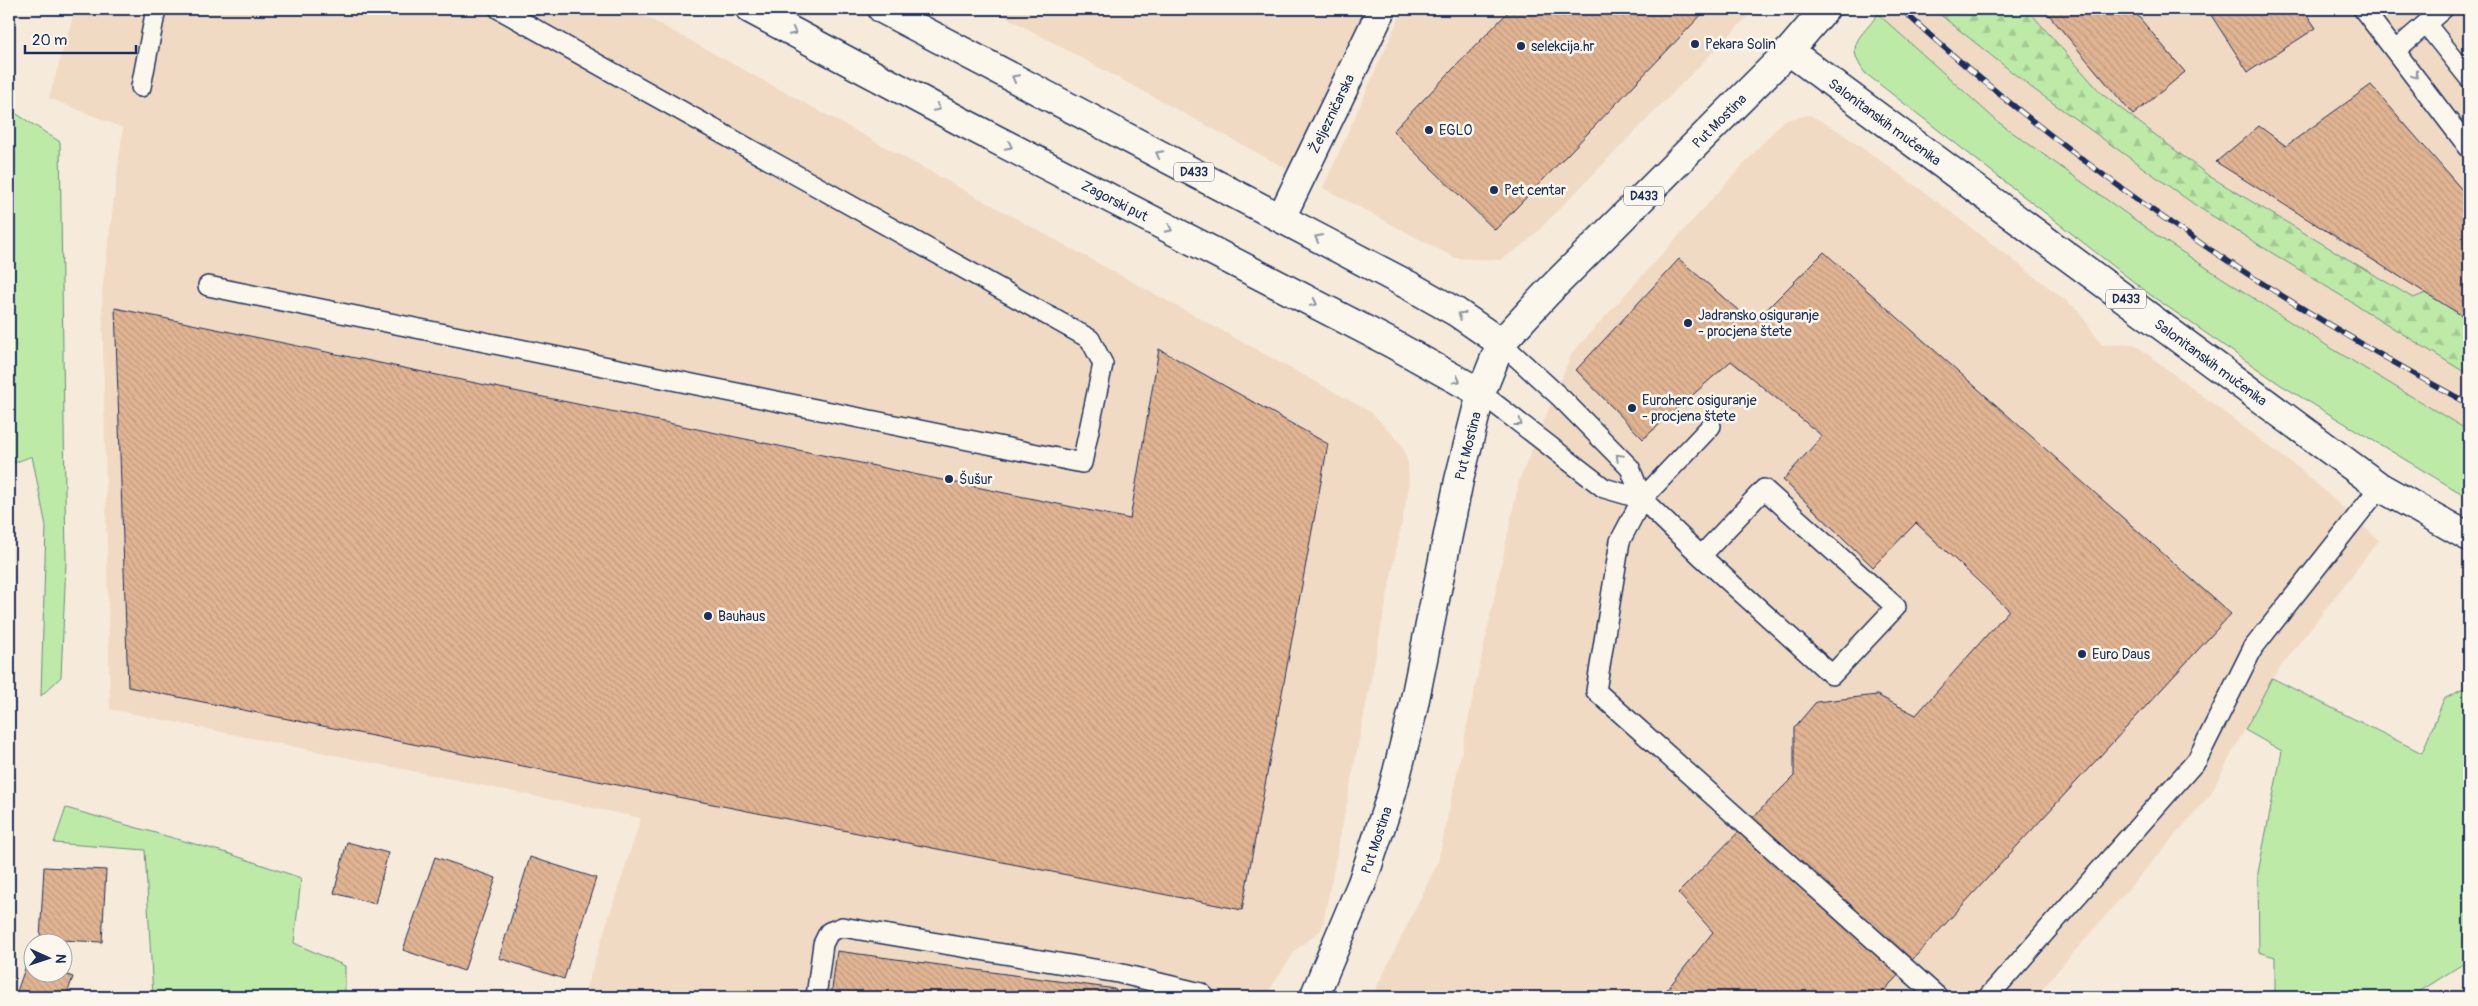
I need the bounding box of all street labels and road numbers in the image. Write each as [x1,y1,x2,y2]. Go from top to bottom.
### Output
street label: Željezničarska [1305,71,1358,156]
street label: Salonitanskih mučenika [1825,75,1945,169]
street label: Put Mostina [1688,90,1750,152]
road number: D433 [1174,162,1214,182]
street label: Zagorski put [1079,176,1151,225]
road number: D433 [1624,187,1664,206]
road number: D433 [2106,290,2146,308]
street label: Salonitanskih mučenika [2151,315,2270,409]
street label: Put Mostina [1451,410,1484,482]
street label: Put Mostina [1357,804,1395,876]

